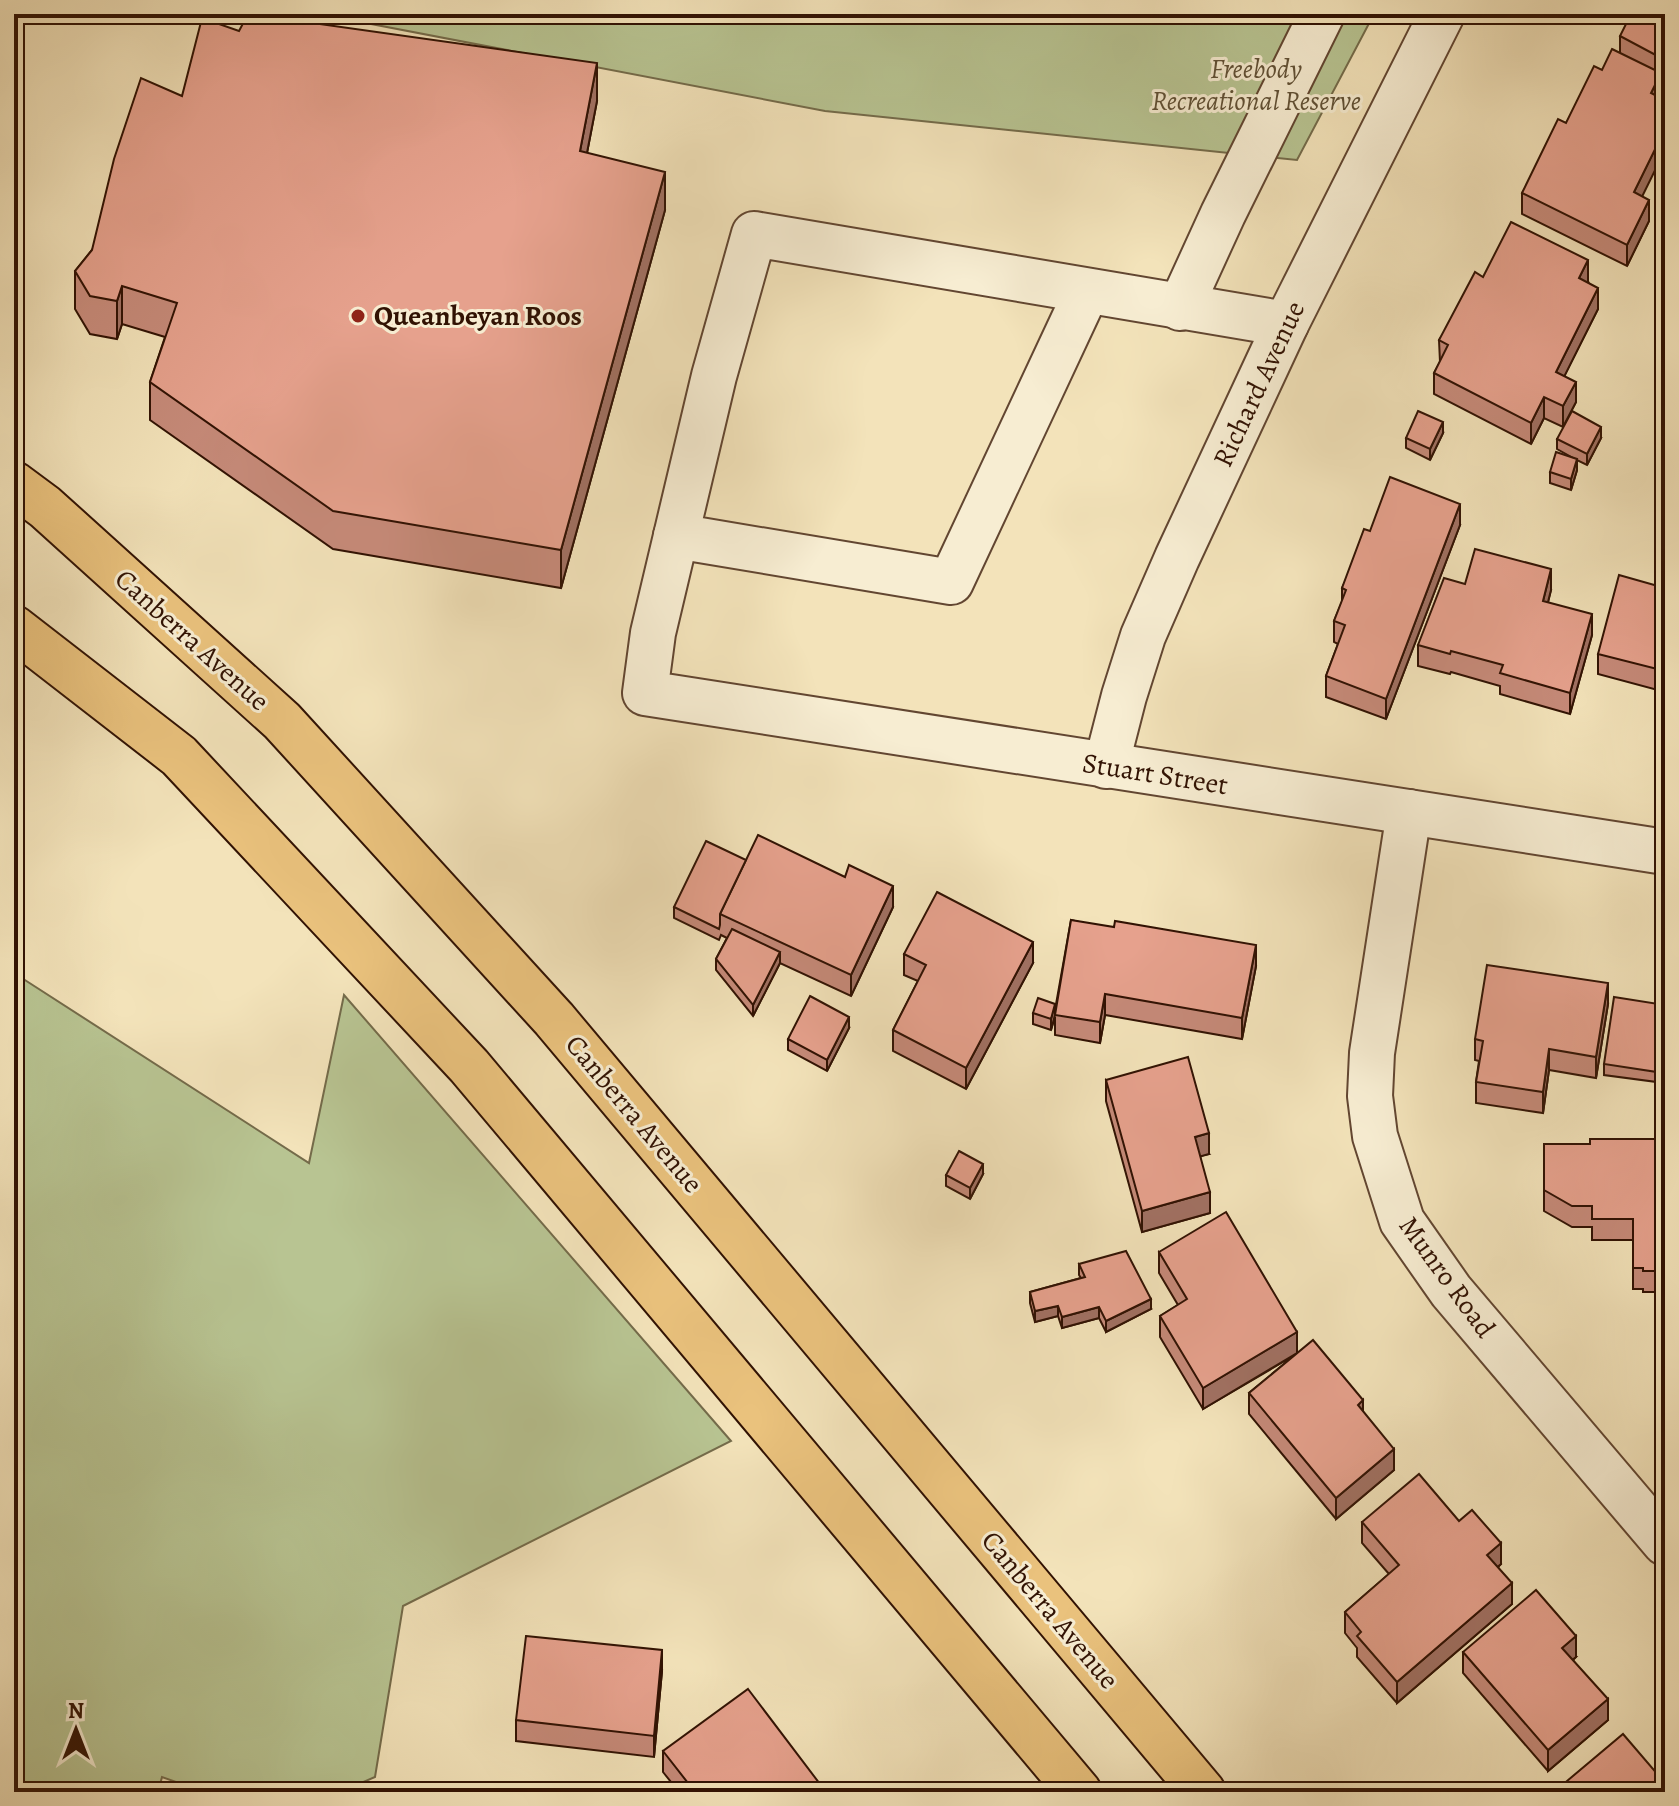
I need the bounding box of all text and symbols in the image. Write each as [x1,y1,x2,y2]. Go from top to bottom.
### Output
park label: Freebody Recreational Reserve [1151,50,1361,120]
street label: Richard Avenue [1204,295,1314,473]
place label: Queanbeyan Roos [374,297,582,335]
marker: Queanbeyan Roos [349,307,367,325]
street label: Canberra Avenue [107,560,277,720]
street label: Stuart Street [1080,744,1230,804]
street label: Canberra Avenue [557,1027,711,1201]
street label: Munro Road [1390,1208,1505,1346]
street label: Canberra Avenue [973,1523,1127,1697]
north arrow [36,1690,116,1770]
text: N [68,1696,84,1726]

